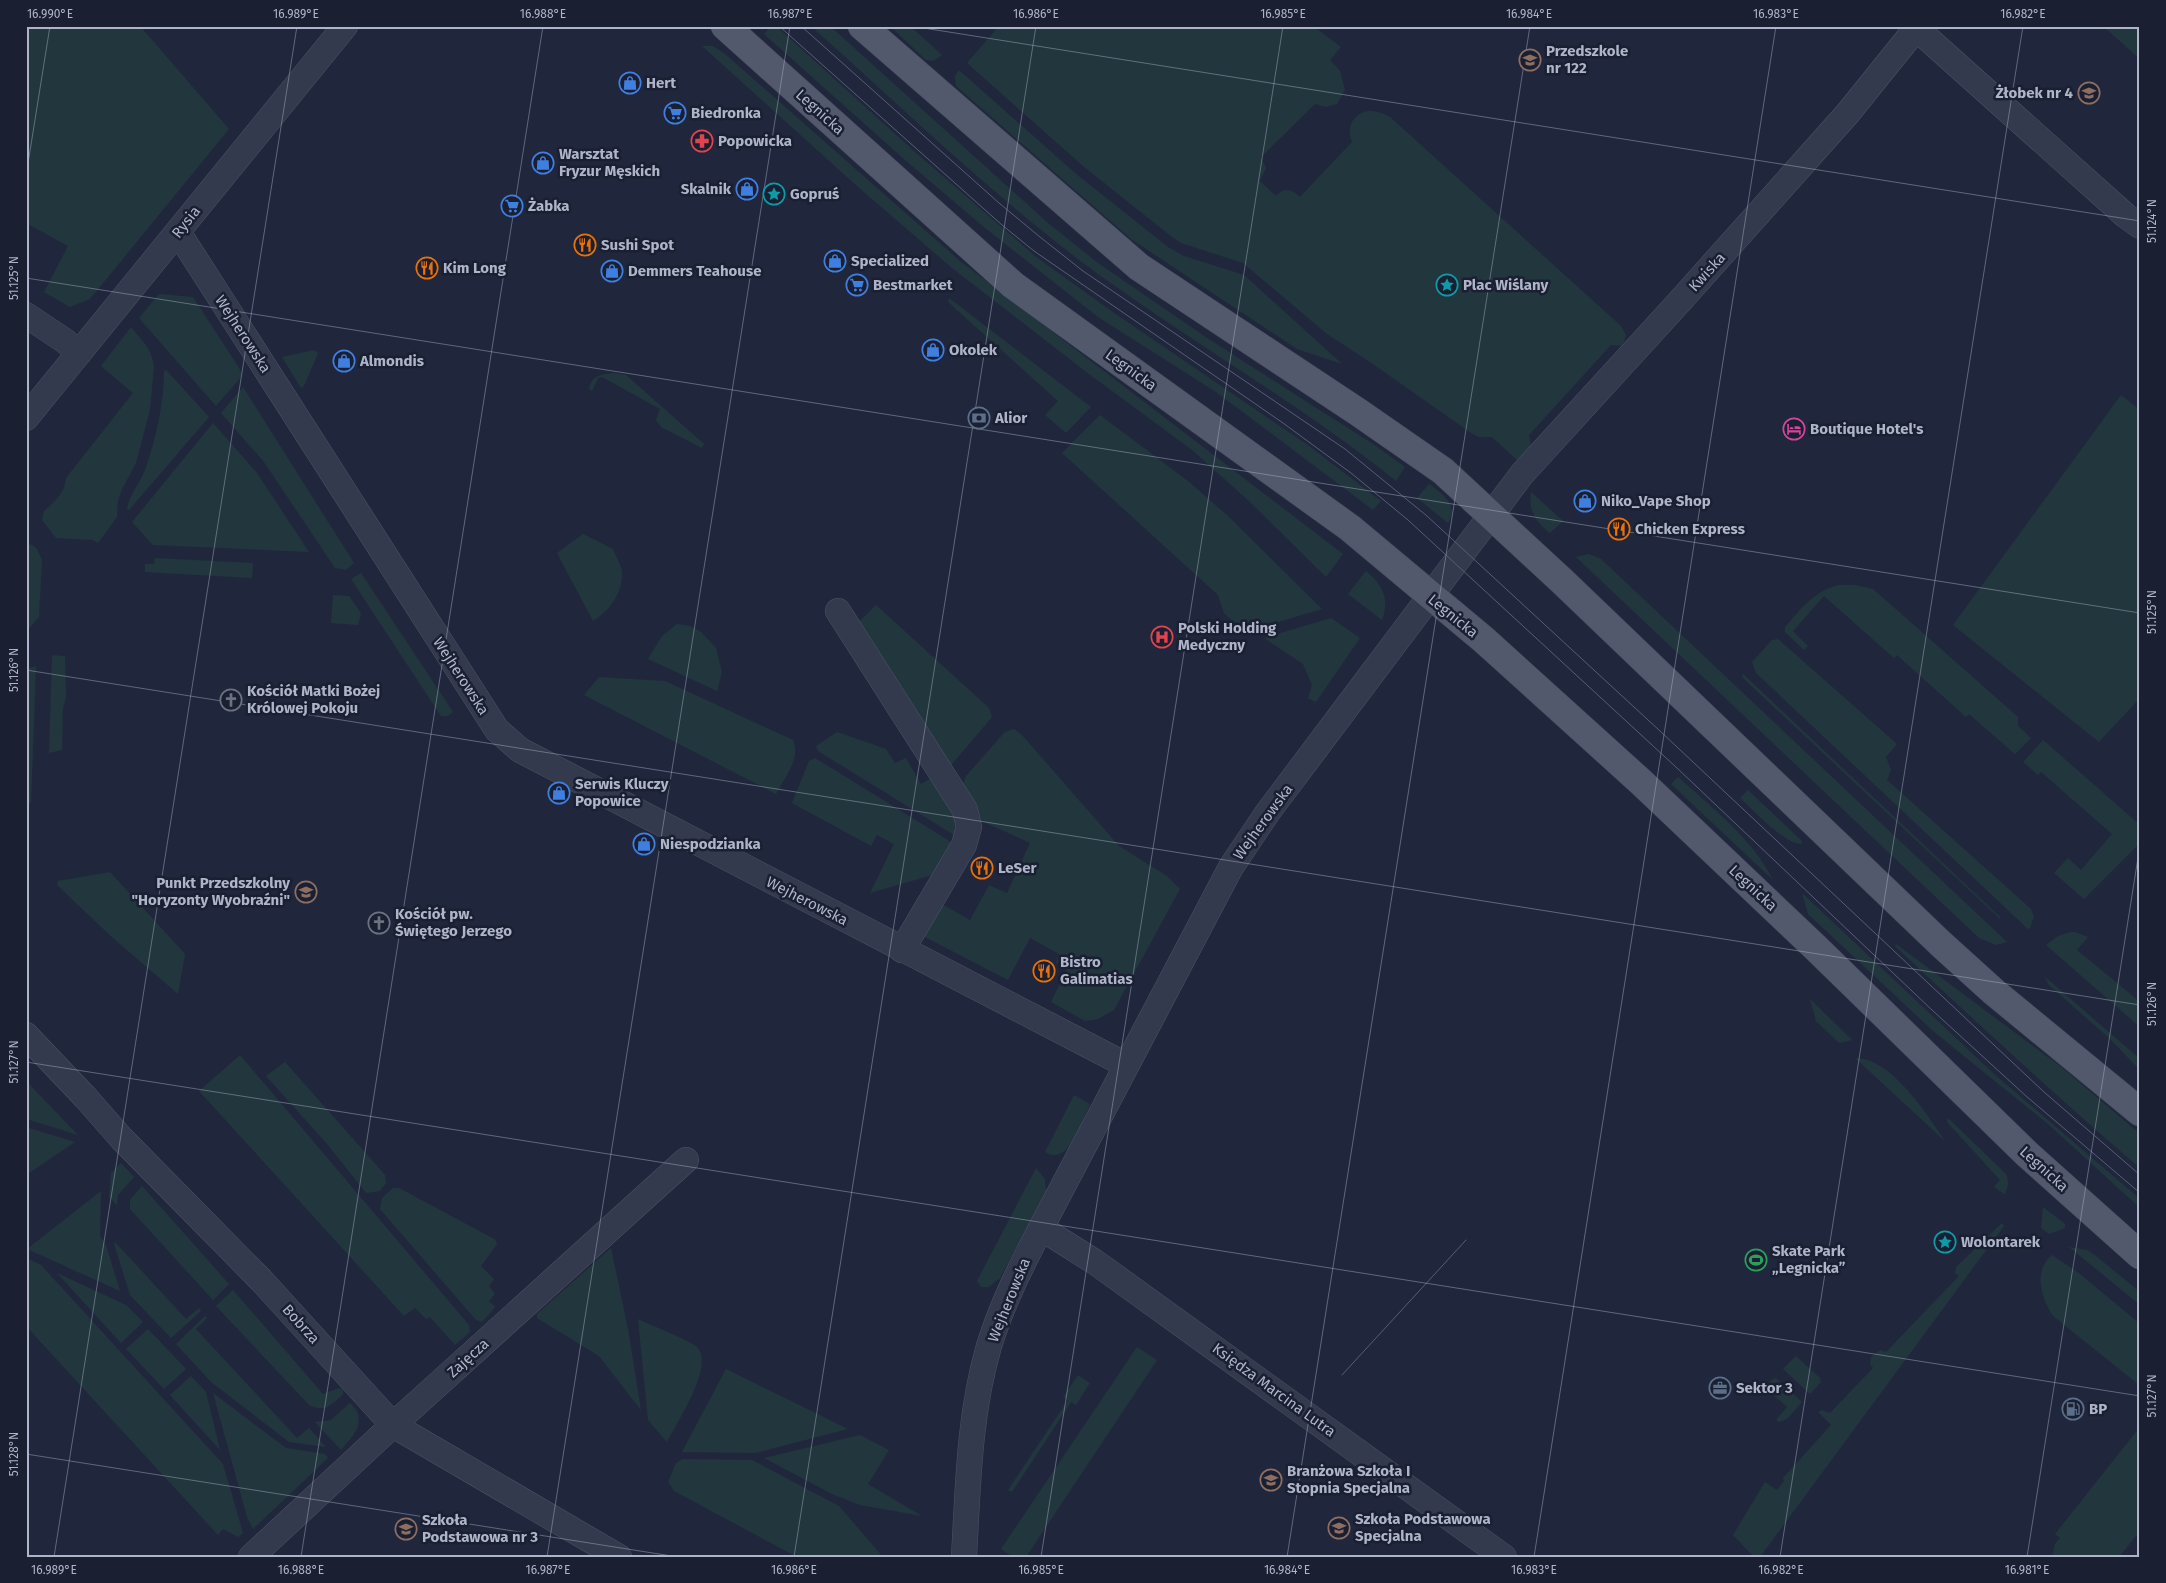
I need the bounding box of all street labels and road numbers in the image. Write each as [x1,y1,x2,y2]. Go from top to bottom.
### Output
street label: Legnicka [792,86,848,138]
street label: Rysia [168,202,204,242]
street label: Kwiska [1685,249,1729,295]
street label: Wejherowska [211,292,275,376]
street label: Legnicka [1102,345,1160,395]
street label: Legnicka [1424,590,1482,642]
street label: Wejherowska [429,634,493,718]
street label: Wejherowska [1230,781,1296,863]
street label: Legnicka [1725,861,1781,915]
street label: Wejherowska [763,873,851,929]
street label: Legnicka [2016,1143,2072,1195]
street label: Wejherowska [984,1255,1034,1345]
street label: Bobrza [279,1301,323,1347]
street label: Zajęcza [444,1335,492,1381]
street label: Księdza Marcina Lutra [1209,1339,1339,1441]

